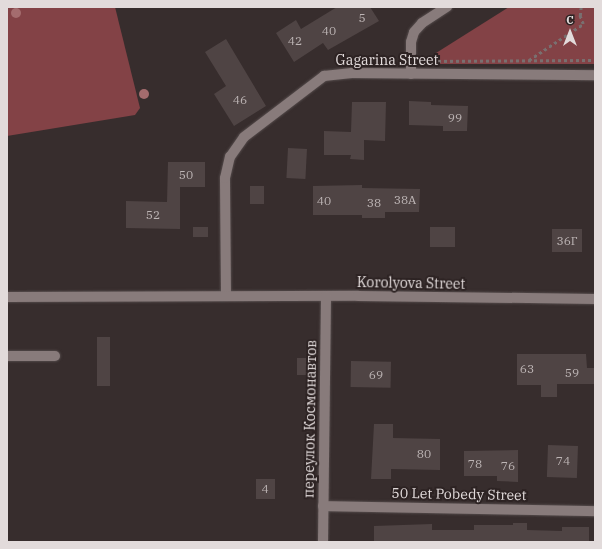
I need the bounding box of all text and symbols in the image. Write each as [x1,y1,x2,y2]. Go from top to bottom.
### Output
house number: 5 [358,11,366,25]
north arrow [550,12,590,52]
text: С [566,13,574,27]
house number: 40 [322,24,336,38]
house number: 42 [288,34,302,48]
street label: Gagarina Street [336,52,438,68]
house number: 46 [233,93,247,107]
house number: 99 [448,111,462,125]
house number: 50 [179,168,193,182]
house number: 38А [394,193,416,207]
house number: 40 [317,194,331,208]
house number: 38 [367,196,381,210]
house number: 52 [146,208,160,222]
house number: 36Г [556,234,578,248]
street label: Korolyova Street [357,274,465,292]
street label: переулок Космонавтов [300,340,320,498]
house number: 63 [520,362,534,376]
house number: 59 [565,366,579,380]
house number: 69 [369,368,383,382]
house number: 80 [417,447,431,461]
house number: 74 [556,454,570,468]
house number: 78 [468,457,482,471]
house number: 76 [501,459,515,473]
house number: 4 [261,482,269,496]
street label: 50 Let Pobedy Street [391,484,527,504]

